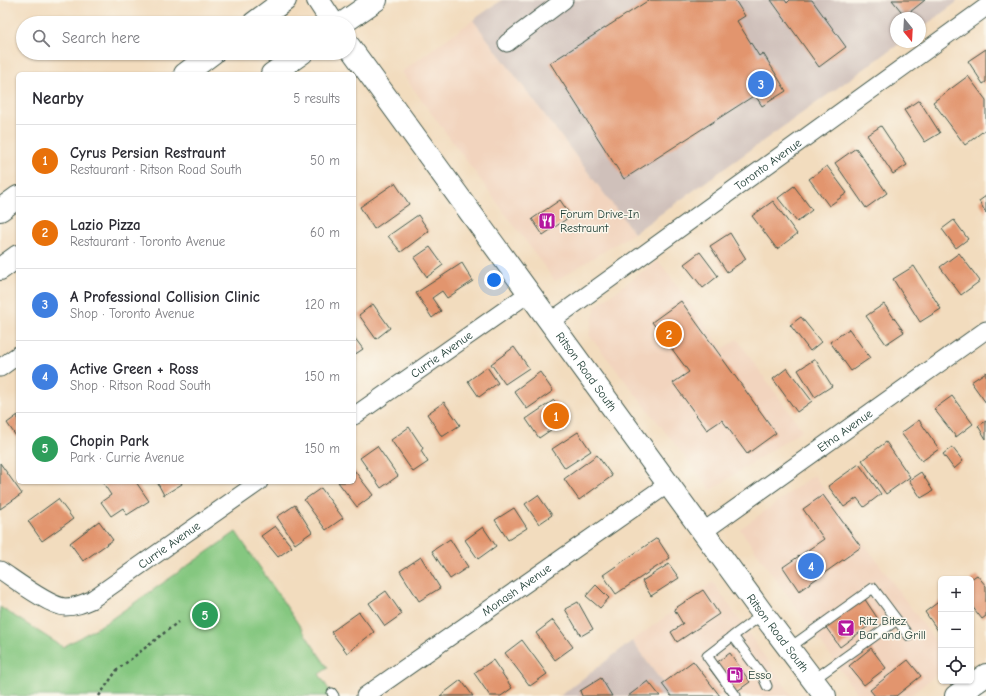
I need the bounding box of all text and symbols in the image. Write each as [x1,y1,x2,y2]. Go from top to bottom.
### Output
north arrow [890,12,926,48]
search box [16,16,356,60]
icon: search [30,27,52,49]
text: Search here [62,29,140,47]
pin: 3 [748,69,774,99]
text: Nearby [32,89,83,108]
text: 5 results [293,91,340,106]
street label: Toronto Avenue [732,136,804,193]
text: Cyrus Persian Restraunt [70,144,226,162]
text: 1 [42,153,48,168]
text: 50 m [310,153,340,168]
text: Restaurant · Ritson Road South [70,162,242,177]
place label: Forum Drive-In Restraunt [560,207,639,235]
restaurant icon: Forum Drive-In Restraunt [537,211,557,231]
text: Lazio Pizza [70,216,141,234]
text: 2 [42,225,48,240]
text: 60 m [310,225,340,240]
text: Restaurant · Toronto Avenue [70,234,225,249]
your location [484,270,504,290]
text: A Professional Collision Clinic [70,288,260,306]
text: 3 [42,297,48,312]
text: 120 m [305,297,340,312]
text: Shop · Toronto Avenue [70,306,195,321]
pin: 2 [656,319,682,349]
street label: Currie Avenue [408,328,475,381]
street label: Ritson Road South [553,329,620,414]
text: Active Green + Ross [70,360,198,378]
text: 4 [42,369,48,384]
text: 150 m [305,369,340,384]
text: Shop · Ritson Road South [70,378,211,393]
pin: 1 [543,401,569,431]
street label: Etna Avenue [815,406,875,455]
text: Chopin Park [70,432,149,450]
text: 5 [42,441,48,456]
text: 150 m [305,441,340,456]
text: Park · Currie Avenue [70,450,184,465]
street label: Currie Avenue [136,519,203,572]
pin: 4 [798,551,824,581]
street label: Monash Avenue [479,561,554,619]
map controls [938,576,974,684]
button: + [938,576,974,612]
street label: Ritson Road South [744,591,812,675]
pin: 5 [192,600,218,630]
button: − [938,612,974,648]
place label: Ritz Bitez Bar and Grill [859,614,926,642]
bar icon: Ritz Bitez Bar and Grill [836,618,856,638]
button: locate [938,648,974,684]
fuel station icon: Esso [725,665,745,685]
place label: Esso [748,668,772,682]

